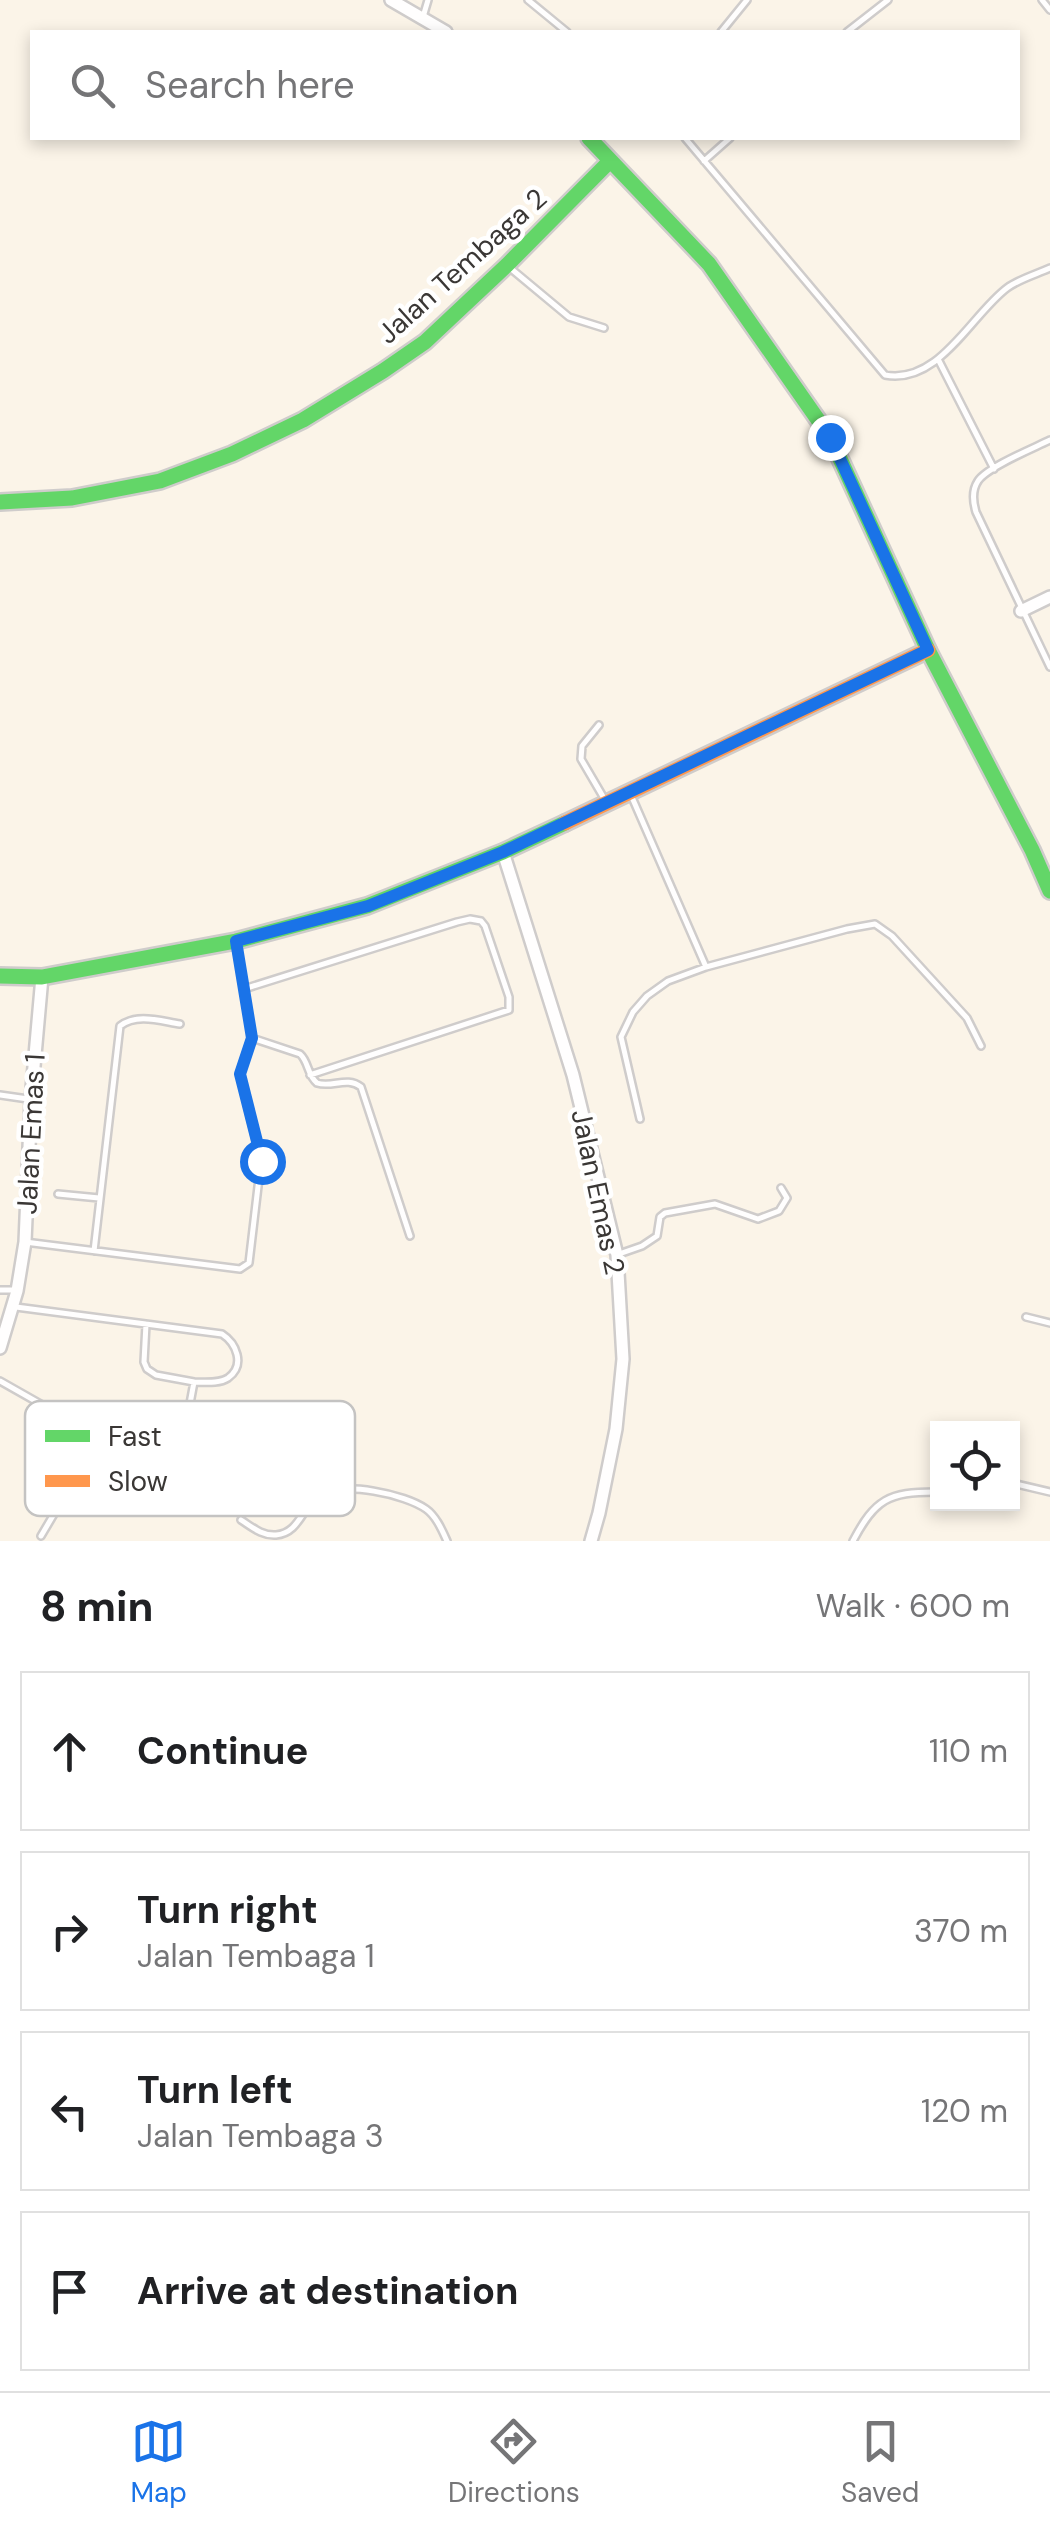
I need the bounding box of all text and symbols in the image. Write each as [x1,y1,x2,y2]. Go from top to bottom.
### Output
search box [30,30,1020,140]
icon: search [65,58,120,113]
text: Search here [145,60,355,110]
street label: Jalan Tembaga 2 [370,180,554,352]
route end [808,415,854,461]
street label: Jalan Emas 1 [8,1053,54,1215]
street label: Jalan Emas 2 [562,1106,634,1278]
route start [240,1139,286,1185]
legend [25,1401,355,1516]
text: Fast [108,1418,162,1455]
map controls [930,1421,1020,1511]
button: locate [930,1421,1020,1511]
text: Slow [108,1463,168,1500]
text: 8 min [40,1579,153,1634]
text: Walk · 600 m [816,1585,1010,1627]
icon: ahead [42,1724,97,1779]
text: Continue [137,1726,308,1776]
text: 110 m [929,1730,1008,1772]
text: Turn right [137,1885,318,1935]
icon: right [42,1904,97,1959]
text: 370 m [914,1910,1008,1952]
text: Jalan Tembaga 1 [137,1935,375,1977]
text: Turn left [137,2065,293,2115]
icon: left [42,2084,97,2139]
text: 120 m [921,2090,1008,2132]
text: Jalan Tembaga 3 [137,2115,384,2157]
icon: arrive [42,2264,97,2319]
text: Arrive at destination [137,2266,519,2316]
tab: Map [131,2414,187,2511]
tab: Directions [448,2414,580,2511]
tab: Saved [841,2414,919,2511]

